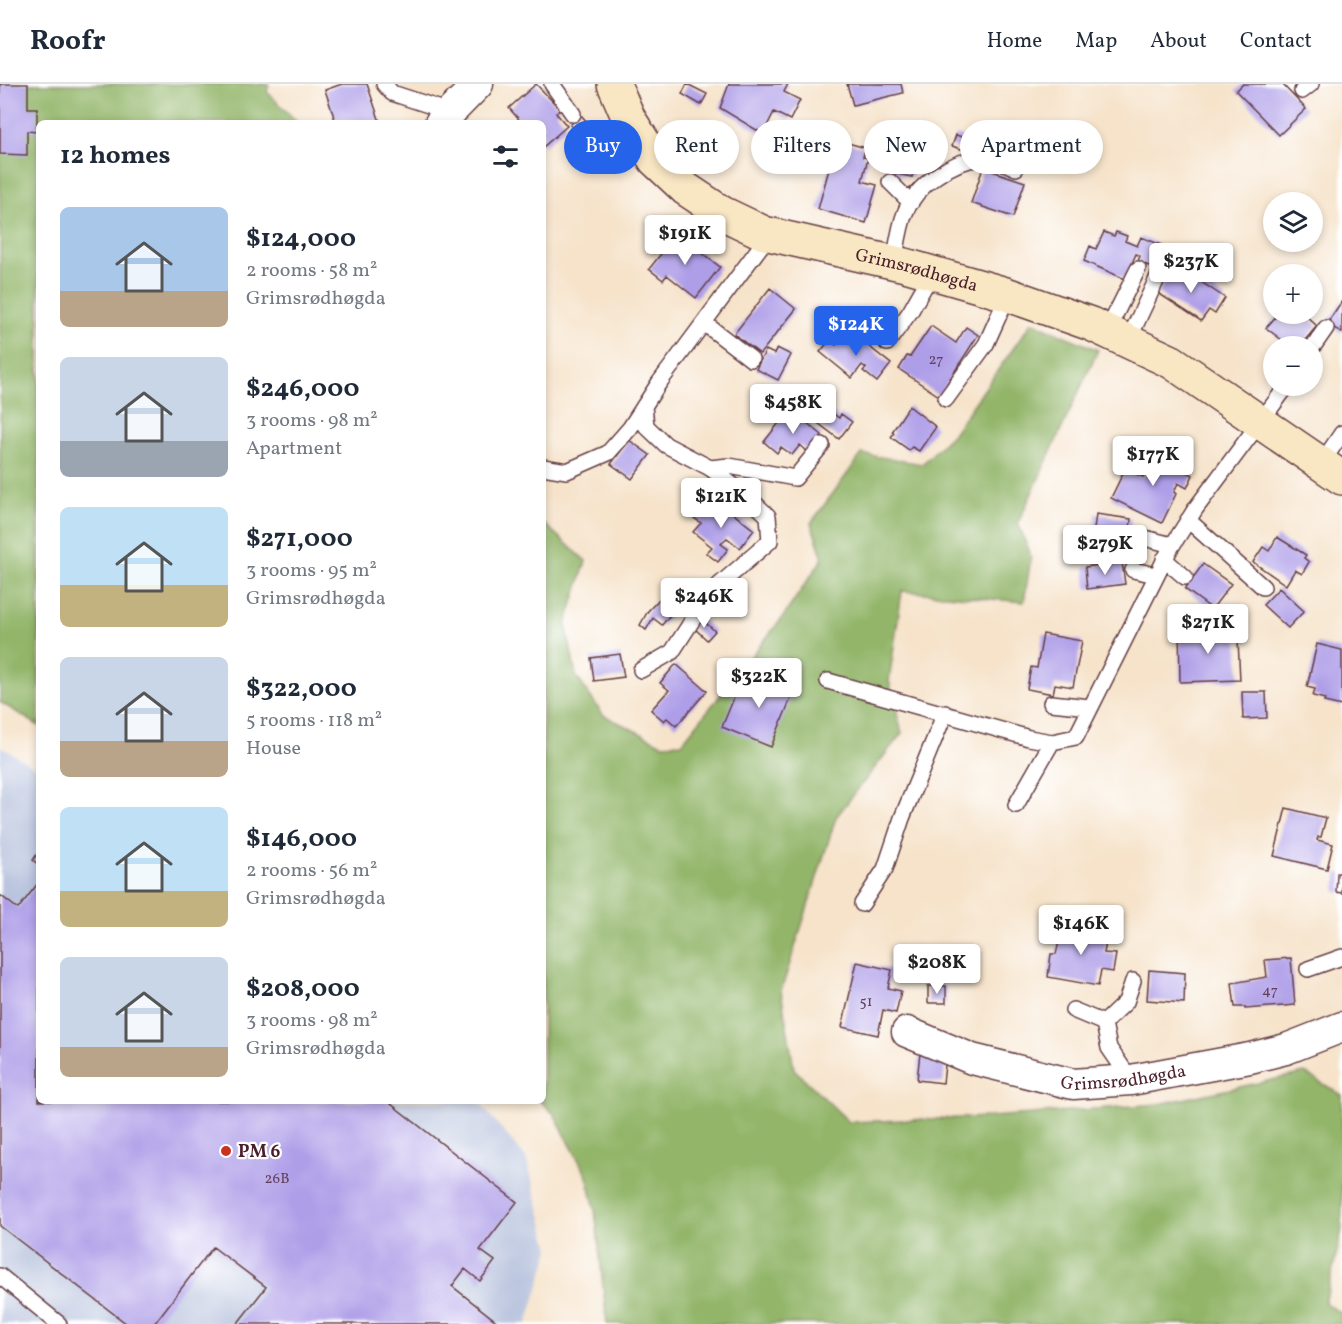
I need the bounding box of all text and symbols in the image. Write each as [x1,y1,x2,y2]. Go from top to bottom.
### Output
text: Roofr [30,22,105,61]
text: Home [987,27,1042,56]
text: Map [1075,27,1117,56]
text: About [1150,27,1207,56]
text: Contact [1240,27,1312,56]
chip: Buy [564,120,642,174]
chip: Rent [654,120,739,174]
chip: Filters [751,120,852,174]
chip: New [864,120,948,174]
chip: Apartment [960,120,1103,174]
text: 12 homes [60,138,171,174]
icon: filters [489,140,522,173]
map controls [1263,192,1323,396]
button: layers [1263,192,1323,252]
pin: $191K [643,215,727,266]
text: $191K [659,220,711,248]
text: $124,000 [246,221,356,257]
icon: home [108,231,180,303]
street label: Grimsrødhøgda [853,243,981,299]
pin: $237K [1149,243,1233,294]
text: $237K [1163,248,1219,276]
text: 2 rooms · 58 m² [246,257,377,285]
button: + [1263,264,1323,324]
text: Grimsrødhøgda [246,285,386,313]
pin: $124K [814,306,898,357]
text: $124K [828,311,884,339]
button: − [1263,336,1323,396]
house number: 27 [929,350,943,371]
text: $246,000 [246,371,360,407]
icon: home [108,381,180,453]
pin: $458K [751,384,835,435]
text: $458K [764,389,822,417]
text: 3 rooms · 98 m² [246,407,378,435]
text: Apartment [246,435,342,463]
pin: $177K [1111,436,1195,487]
text: $177K [1127,441,1179,469]
pin: $121K [679,478,763,529]
text: $121K [695,483,747,511]
text: $271,000 [246,521,353,557]
pin: $279K [1063,525,1147,576]
text: $279K [1077,530,1133,558]
icon: home [108,531,180,603]
text: 3 rooms · 95 m² [246,557,377,585]
pin: $246K [662,578,746,629]
text: $246K [675,583,733,611]
text: Grimsrødhøgda [246,585,386,613]
pin: $271K [1166,604,1250,655]
text: $271K [1181,609,1235,637]
pin: $322K [717,658,801,709]
text: $322K [731,663,787,691]
text: $322,000 [246,671,357,707]
icon: home [108,681,180,753]
text: 5 rooms · 118 m² [246,707,382,735]
text: House [246,735,301,763]
text: $146,000 [246,821,357,857]
icon: home [108,831,180,903]
text: 2 rooms · 56 m² [246,857,377,885]
text: Grimsrødhøgda [246,885,386,913]
pin: $146K [1039,905,1123,956]
text: $146K [1053,910,1109,938]
pin: $208K [895,944,979,995]
text: $208K [907,949,967,977]
text: $208,000 [246,971,360,1007]
icon: home [108,981,180,1053]
house number: 47 [1262,981,1278,1002]
house number: 51 [859,992,873,1013]
text: 3 rooms · 98 m² [246,1007,378,1035]
text: Grimsrødhøgda [246,1035,386,1063]
street label: Grimsrødhøgda [1058,1059,1188,1098]
place label: PM 6 [238,1140,280,1165]
marker: PM 6 [219,1144,233,1158]
house number: 26B [265,1169,290,1190]

